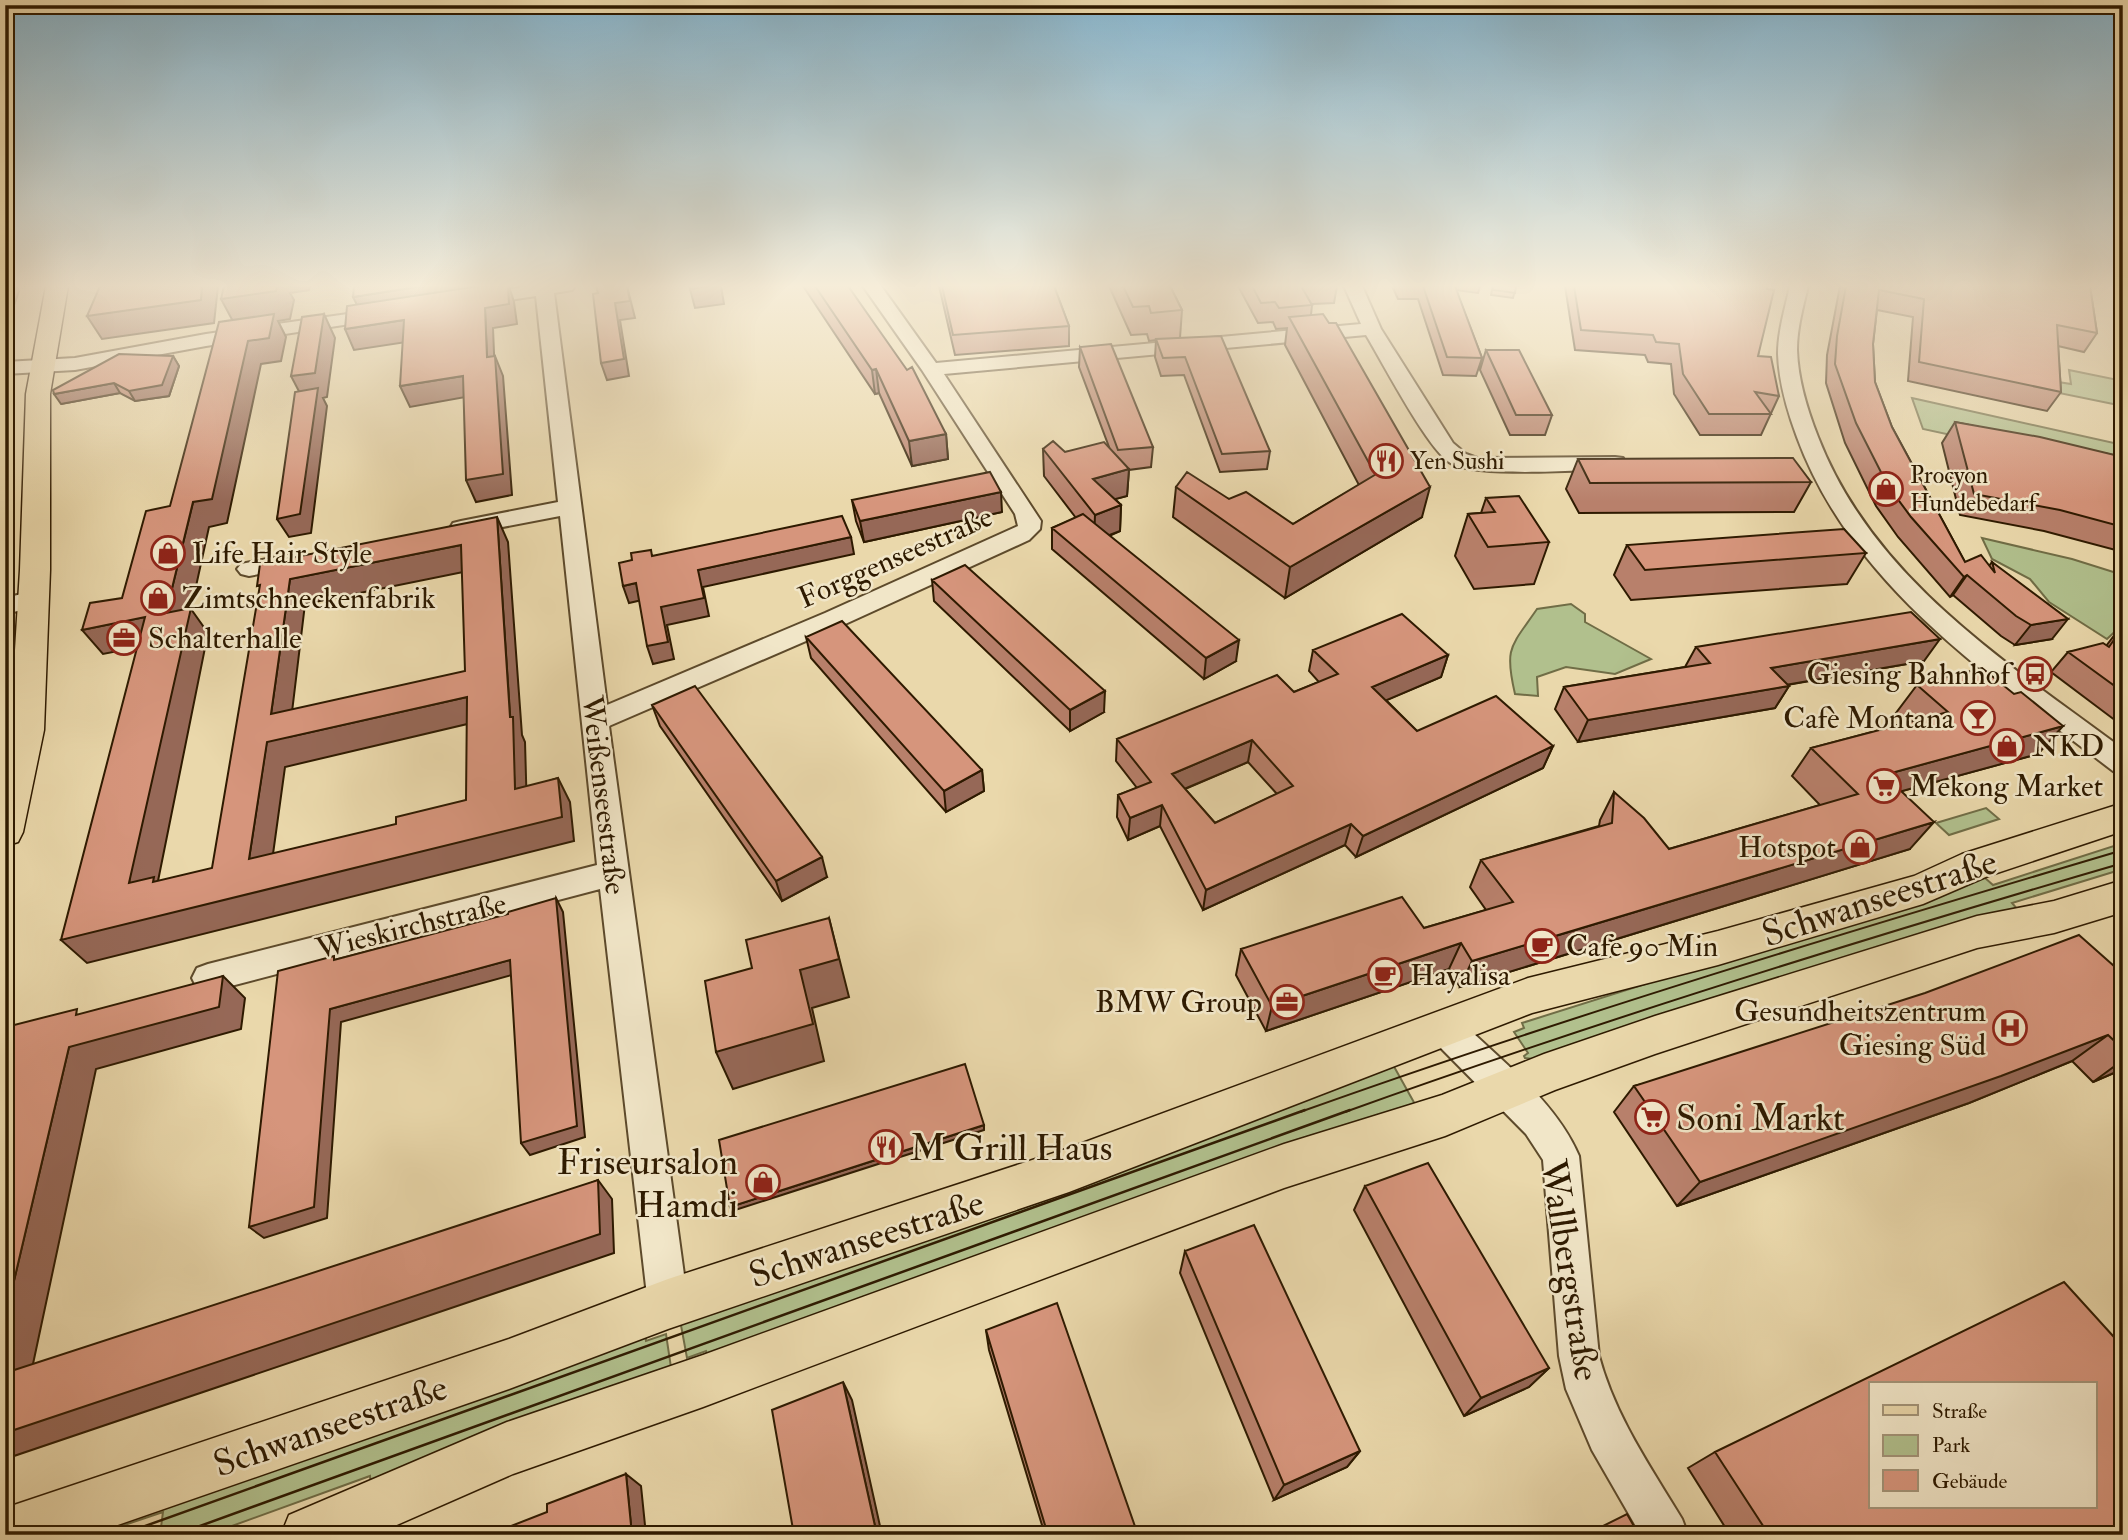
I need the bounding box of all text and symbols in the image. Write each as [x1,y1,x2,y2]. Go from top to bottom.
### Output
restaurant icon: Yen Sushi [1367,442,1405,480]
place label: Yen Sushi [1410,446,1505,477]
place label: Procyon Hundebedarf [1910,460,2039,519]
shop icon: Procyon Hundebedarf [1867,470,1905,508]
street label: Forggenseestraße [792,498,998,617]
shop icon: Life Hair Style [149,534,187,572]
place label: Life Hair Style [192,535,372,572]
shop icon: Zimtschneckenfabrik [139,579,177,617]
place label: Zimtschneckenfabrik [182,580,436,617]
office icon: Schalterhalle [105,619,143,657]
place label: Schalterhalle [148,620,302,657]
bus stop icon: Giesing Bahnhof [2016,655,2054,693]
place label: Giesing Bahnhof [1806,656,2014,693]
street label: Weißenseestraße [573,692,634,897]
bar icon: Cafè Montana [1959,699,1997,737]
place label: Cafè Montana [1783,700,1955,737]
shop icon: NKD [1988,727,2026,765]
place label: NKD [2032,728,2104,765]
supermarket icon: Mekong Market [1865,767,1903,805]
place label: Mekong Market [1909,768,2104,805]
shop icon: Hotspot [1841,828,1879,866]
place label: Hotspot [1738,829,1836,866]
street label: Schwanseestraße [1756,838,2003,959]
street label: Wieskirchstraße [311,885,510,968]
cafe icon: Cafe 90 Min [1523,927,1561,965]
place label: Cafe 90 Min [1566,928,1718,965]
cafe icon: Hayalisa [1366,956,1404,994]
place label: Hayalisa [1410,957,1511,994]
office icon: BMW Group [1268,983,1306,1021]
place label: BMW Group [1095,984,1262,1021]
place label: Gesundheitszentrum Giesing Süd [1734,993,1986,1064]
hospital icon: Gesundheitszentrum Giesing Süd [1991,1009,2029,1047]
place label: Soni Markt [1676,1095,1845,1142]
supermarket icon: Soni Markt [1633,1098,1671,1136]
place label: M Grill Haus [910,1125,1112,1172]
restaurant icon: M Grill Haus [867,1128,905,1166]
place label: Friseursalon Hamdi [557,1139,738,1229]
street label: Wallbergstraße [1529,1155,1610,1384]
shop icon: Friseursalon Hamdi [744,1163,782,1201]
street label: Schwanseestraße [743,1179,990,1300]
street label: Schwanseestraße [207,1364,454,1488]
legend [1869,1382,2096,1508]
text: Straße [1932,1398,1987,1425]
text: Park [1932,1432,1970,1459]
text: Gebäude [1932,1468,2008,1495]

